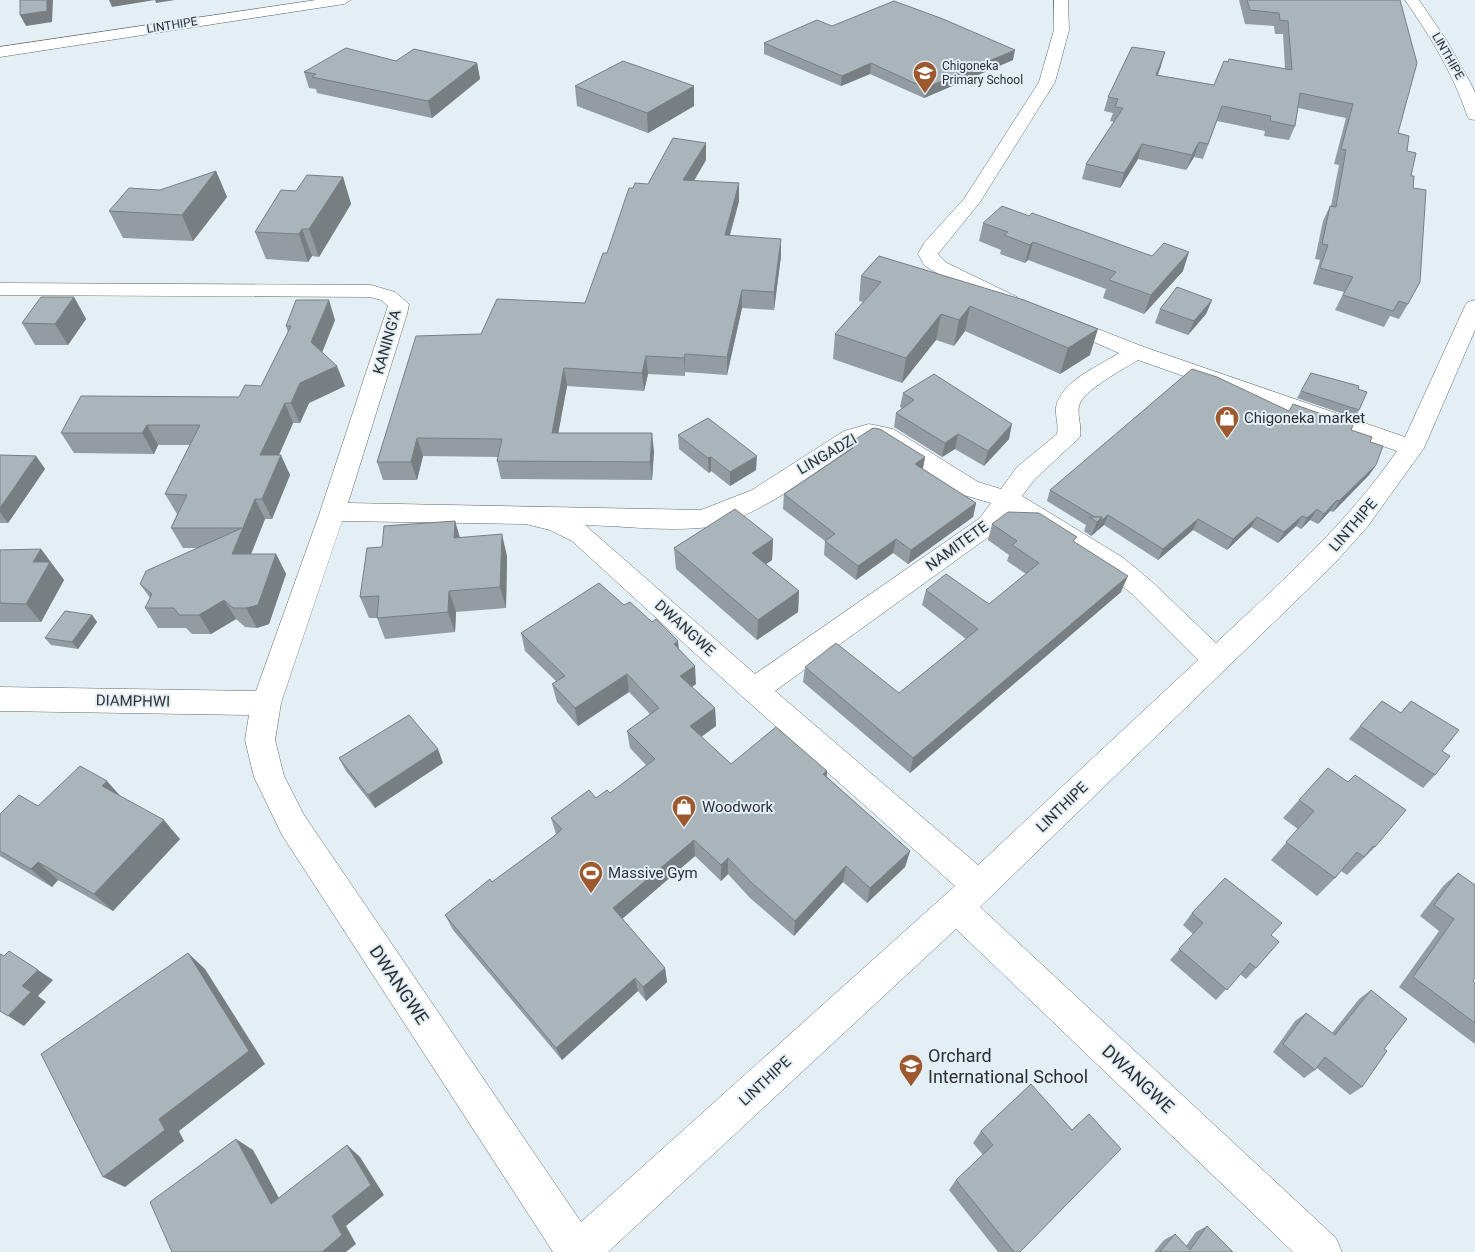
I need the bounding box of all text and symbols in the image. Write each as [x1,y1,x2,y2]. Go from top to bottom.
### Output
street label: LINTHIPE [145,14,199,36]
street label: LINTHIPE [1429,30,1467,82]
place label: Chigoneka Primary School [942,59,1023,87]
school or university icon: Chigoneka Primary School [912,60,938,94]
street label: KANING'A [369,307,405,376]
shop icon: Chigoneka market [1214,405,1240,439]
place label: Chigoneka market [1244,409,1365,427]
street label: LINGADZI [794,430,860,478]
street label: LINTHIPE [1325,494,1381,555]
street label: NAMITETE [922,517,992,575]
street label: DWANGWE [651,596,719,660]
street label: DIAMPHWI [96,691,170,711]
street label: LINTHIPE [1033,778,1092,836]
shop icon: Woodwork [671,794,697,828]
place label: Woodwork [702,798,774,816]
sports icon: Massive Gym [578,860,604,894]
place label: Massive Gym [608,864,698,882]
street label: DWANGWE [365,941,433,1028]
street label: DWANGWE [1098,1040,1179,1117]
place label: Orchard International School [928,1045,1088,1087]
street label: LINTHIPE [735,1052,795,1110]
school or university icon: Orchard International School [898,1053,924,1087]

